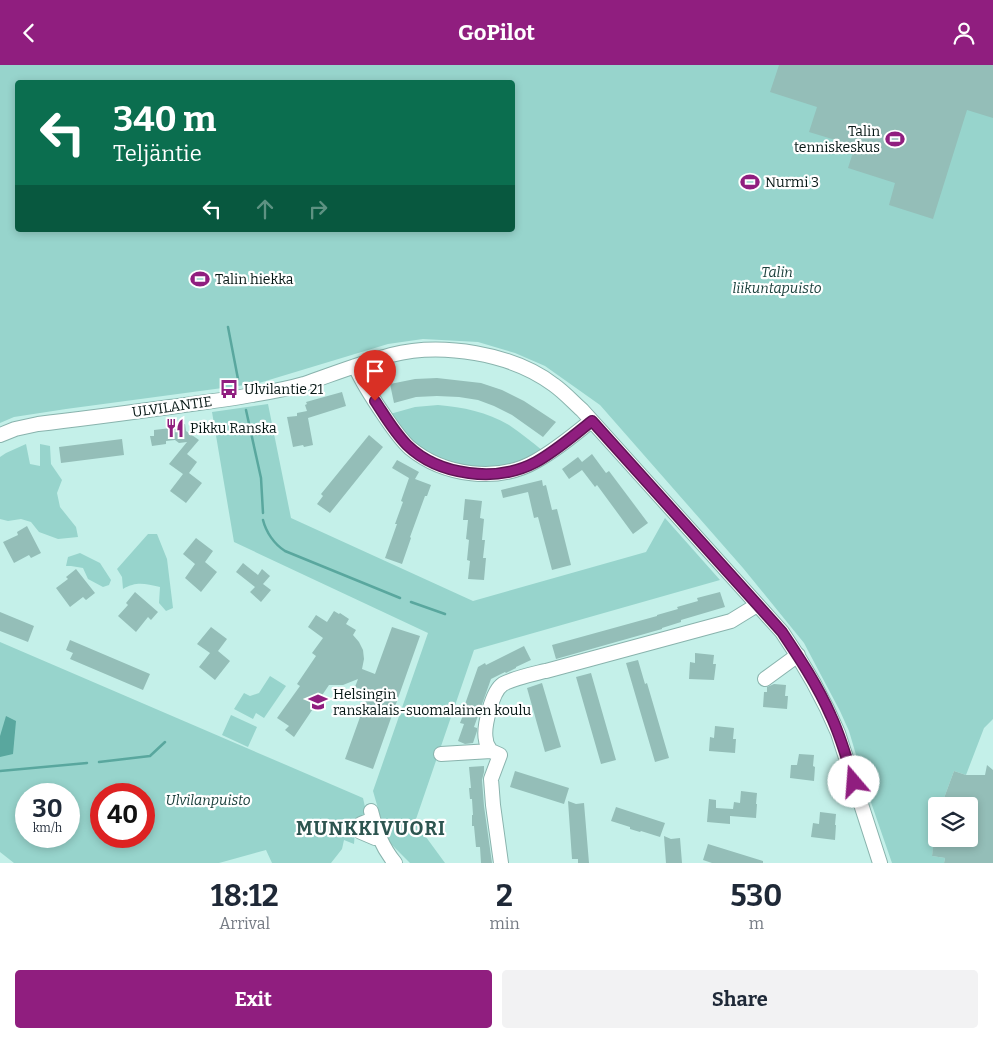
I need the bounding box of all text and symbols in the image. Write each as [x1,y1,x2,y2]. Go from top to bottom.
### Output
icon: back [15,19,43,47]
text: GoPilot [458,19,535,46]
icon: person [950,19,978,47]
text: 340 m [113,98,216,140]
icon: left [30,100,95,165]
place label: Talin tenniskeskus [794,123,880,156]
sports icon: Talin tenniskeskus [884,128,906,150]
text: Teljäntie [113,140,202,167]
sports icon: Nurmi 3 [739,171,761,193]
place label: Nurmi 3 [765,174,819,191]
icon: left [198,195,226,223]
icon: ahead [251,195,279,223]
icon: right [304,195,332,223]
park label: Talin liikuntapuisto [733,264,822,297]
sports icon: Talin hiekka [189,268,211,290]
place label: Talin hiekka [215,271,294,288]
pin [354,350,396,401]
icon: arrive [361,357,389,385]
bus stop icon: Ulvilantie 21 [218,378,240,400]
place label: Ulvilantie 21 [244,381,323,398]
street label: ULVILANTIE [131,393,213,421]
restaurant icon: Pikku Ranska [164,417,186,439]
place label: Pikku Ranska [190,420,277,437]
place label: Helsingin ranskalais-suomalainen koulu [333,686,531,719]
school or university icon: Helsingin ranskalais-suomalainen koulu [307,691,329,713]
position arrow [827,755,879,807]
speed limit sign: 40 [90,783,155,848]
park label: Ulvilanpuisto [165,792,251,809]
text: 30 [32,794,63,824]
map controls [928,797,978,847]
button: layers [928,797,978,847]
district label: MUNKKIVUORI [296,817,446,840]
text: km/h [33,821,62,835]
text: 18:12 [211,878,279,914]
text: 2 [496,878,513,914]
text: 530 [730,878,782,914]
text: Arrival [219,914,270,933]
text: min [489,914,520,933]
text: m [749,914,764,933]
button: Exit [15,970,492,1028]
button: Share [502,970,978,1028]

